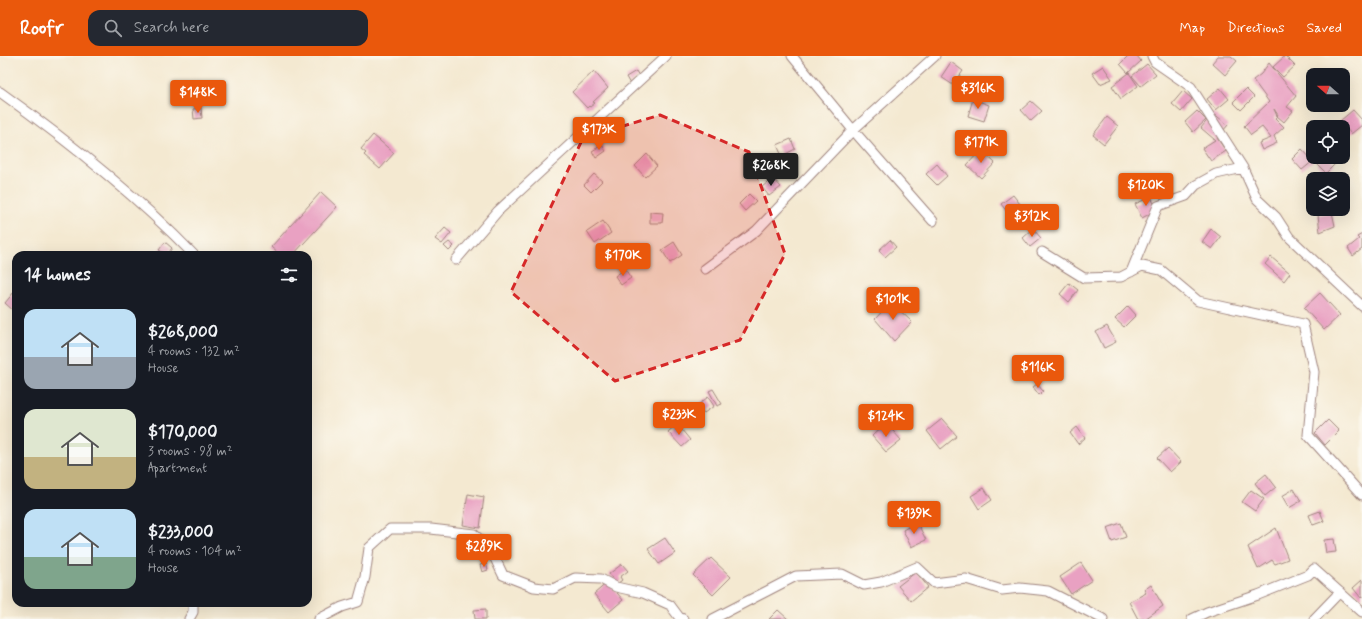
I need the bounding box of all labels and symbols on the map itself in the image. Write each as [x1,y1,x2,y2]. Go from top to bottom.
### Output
north arrow [1306,68,1350,112]
pin: $316K [950,76,1006,110]
pin: $148K [170,80,226,114]
pin: $173K [571,117,627,151]
pin: $171K [953,130,1009,164]
pin: $268K [743,153,799,187]
pin: $120K [1118,173,1174,207]
pin: $312K [1004,204,1060,238]
pin: $170K [595,243,651,277]
pin: $101K [865,287,921,321]
pin: $116K [1010,355,1066,389]
pin: $233K [651,402,707,436]
pin: $124K [858,404,914,438]
pin: $139K [886,501,942,535]
pin: $289K [456,534,512,568]

